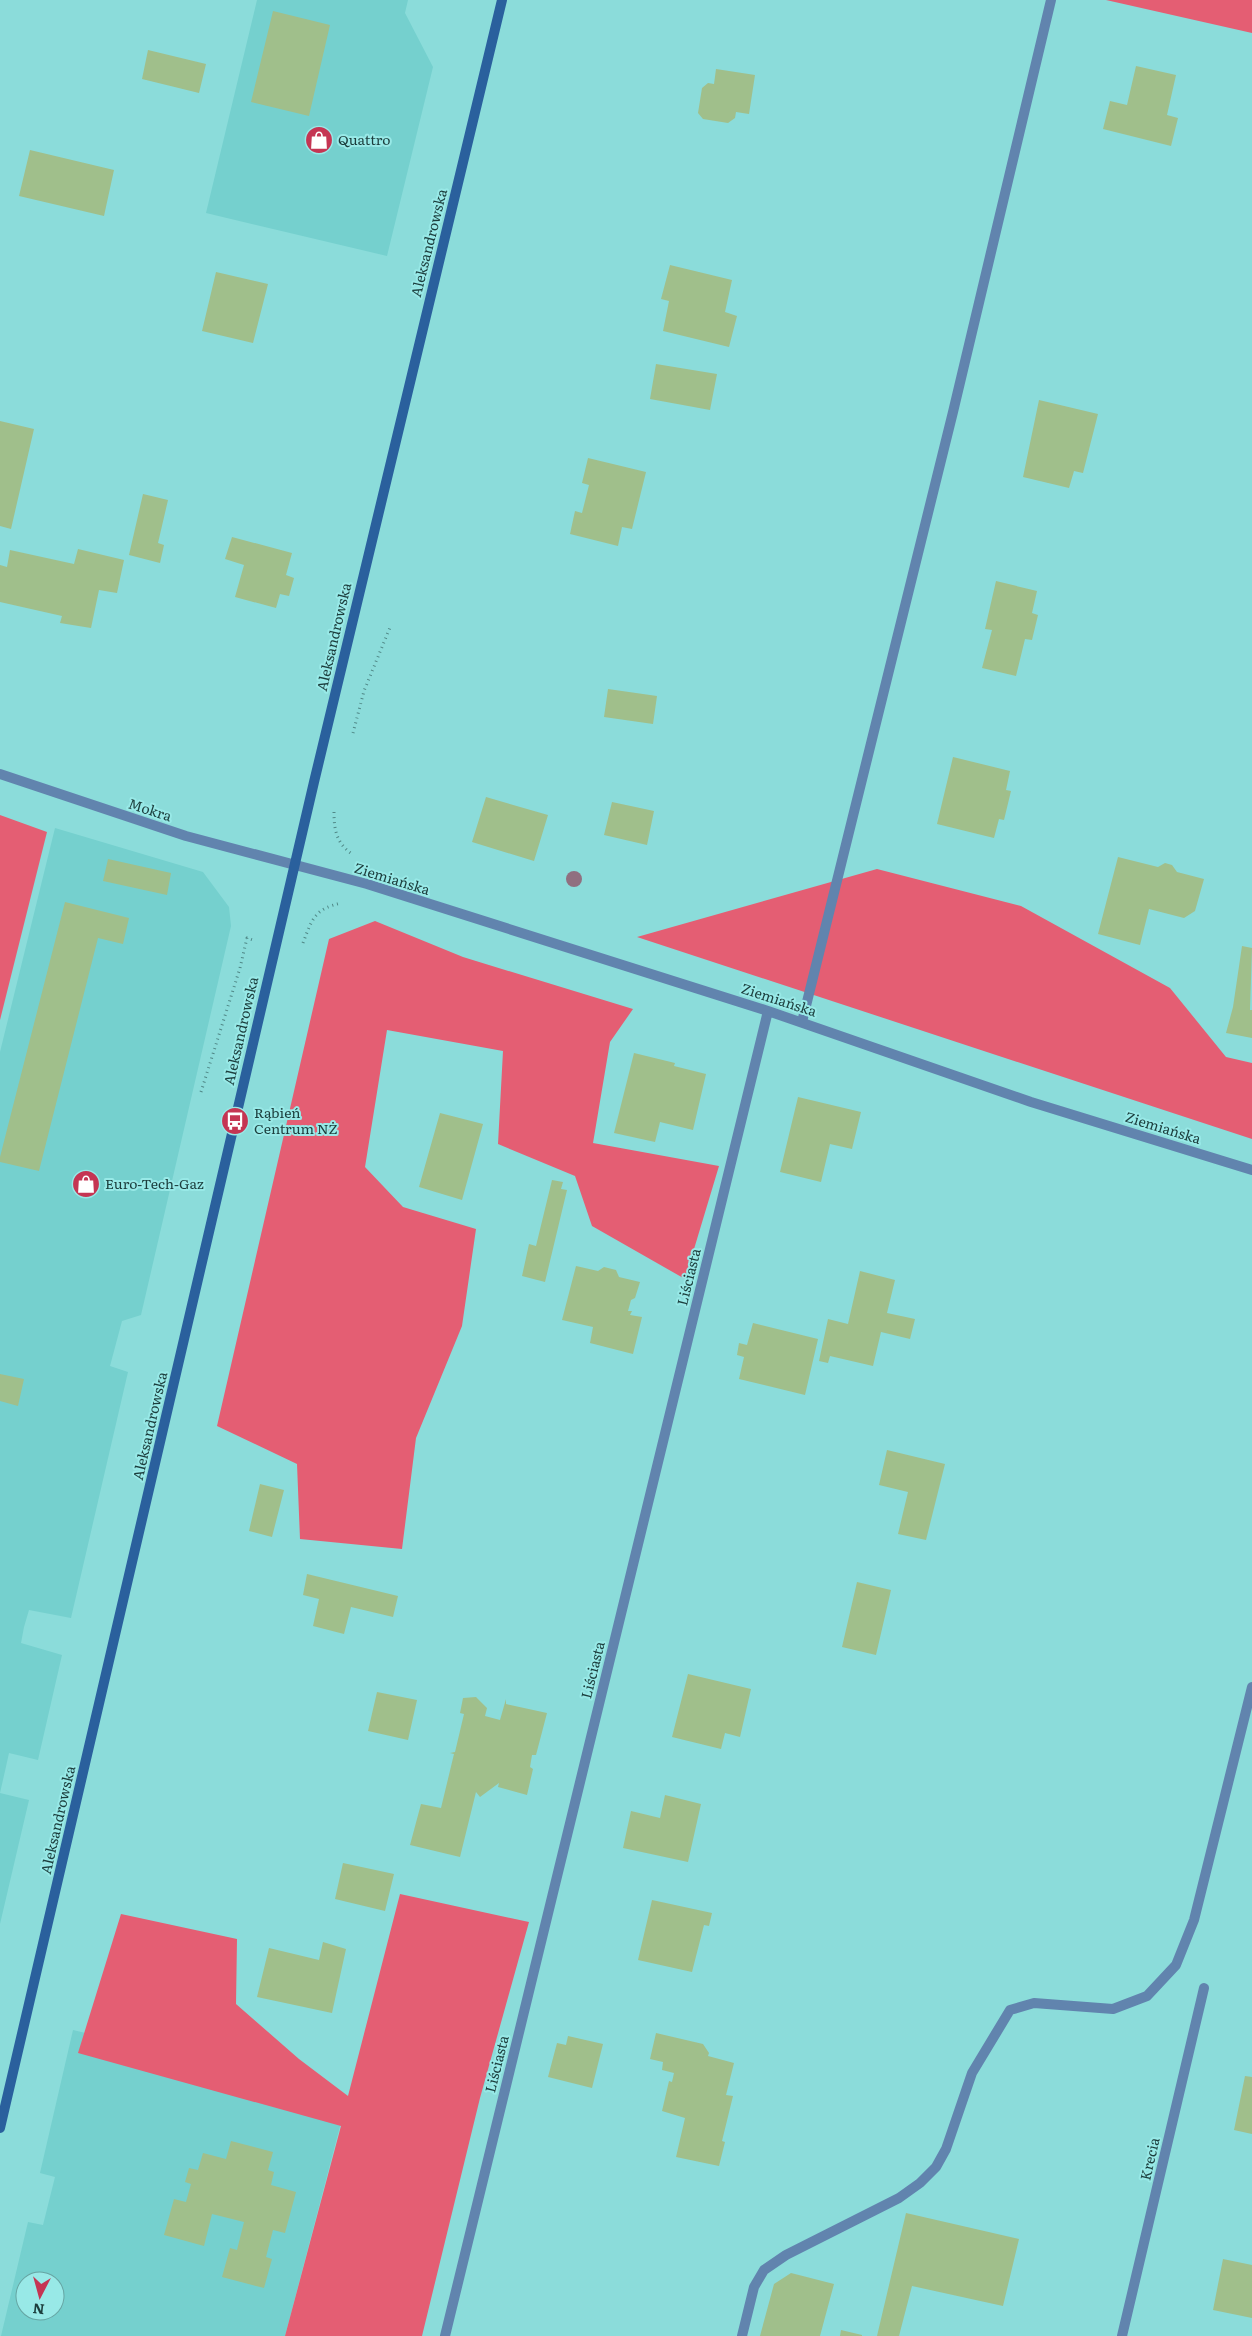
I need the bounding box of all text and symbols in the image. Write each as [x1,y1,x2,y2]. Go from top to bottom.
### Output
shop icon: Quattro [304,125,334,155]
place label: Quattro [338,129,390,149]
street label: Aleksandrowska [405,186,451,299]
street label: Aleksandrowska [311,580,355,693]
street label: Mokra [126,793,175,826]
street label: Ziemiańska [352,857,433,899]
street label: Aleksandrowska [218,974,262,1087]
street label: Ziemiańska [739,977,820,1021]
place label: Rąbień Centrum NŻ [254,1102,338,1138]
bus stop icon: Rąbień Centrum NŻ [220,1106,250,1136]
street label: Ziemiańska [1123,1106,1204,1148]
shop icon: Euro-Tech-Gaz [71,1169,101,1199]
place label: Euro-Tech-Gaz [105,1173,204,1193]
street label: Liściasta [671,1246,705,1307]
street label: Aleksandrowska [127,1369,171,1482]
street label: Liściasta [575,1639,609,1700]
street label: Aleksandrowska [35,1763,79,1876]
street label: Liściasta [479,2033,513,2094]
street label: Krecia [1134,2135,1164,2182]
north arrow [15,2271,65,2321]
text: N [31,2299,45,2320]

